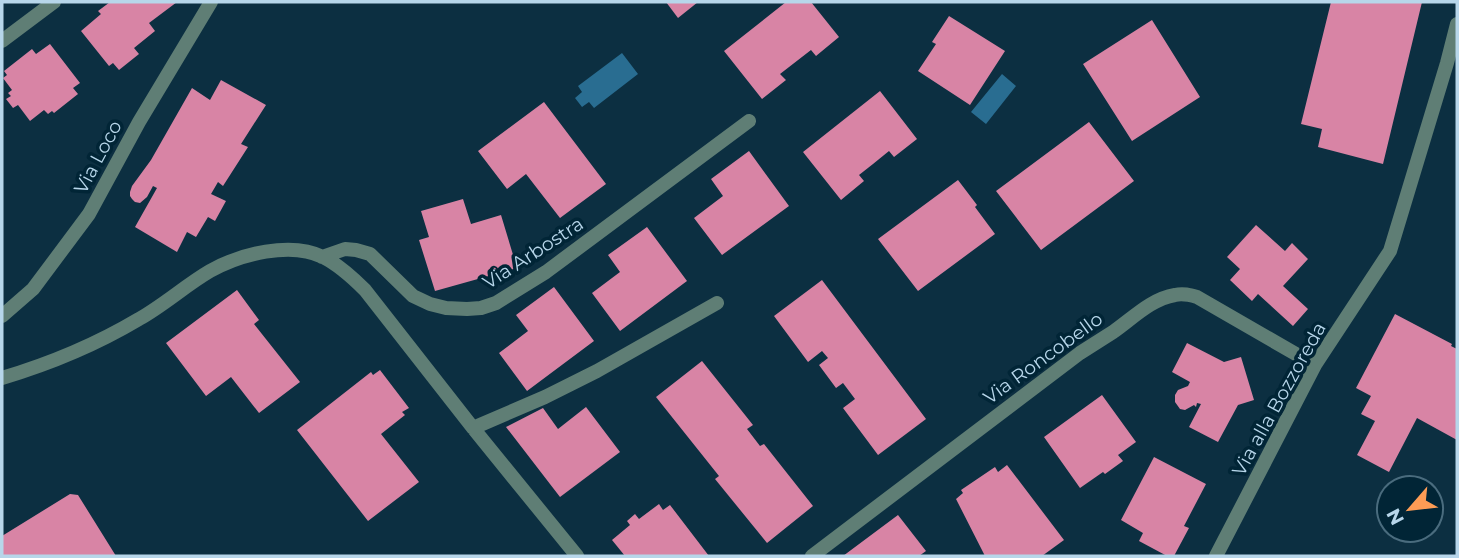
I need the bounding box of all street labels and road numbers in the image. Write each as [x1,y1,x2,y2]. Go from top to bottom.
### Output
street label: Via Loco [69,116,127,198]
street label: Via Arbostra [478,212,588,294]
street label: Via Roncobello [979,307,1107,409]
street label: Via alla Bozzoreda [1227,318,1331,480]

